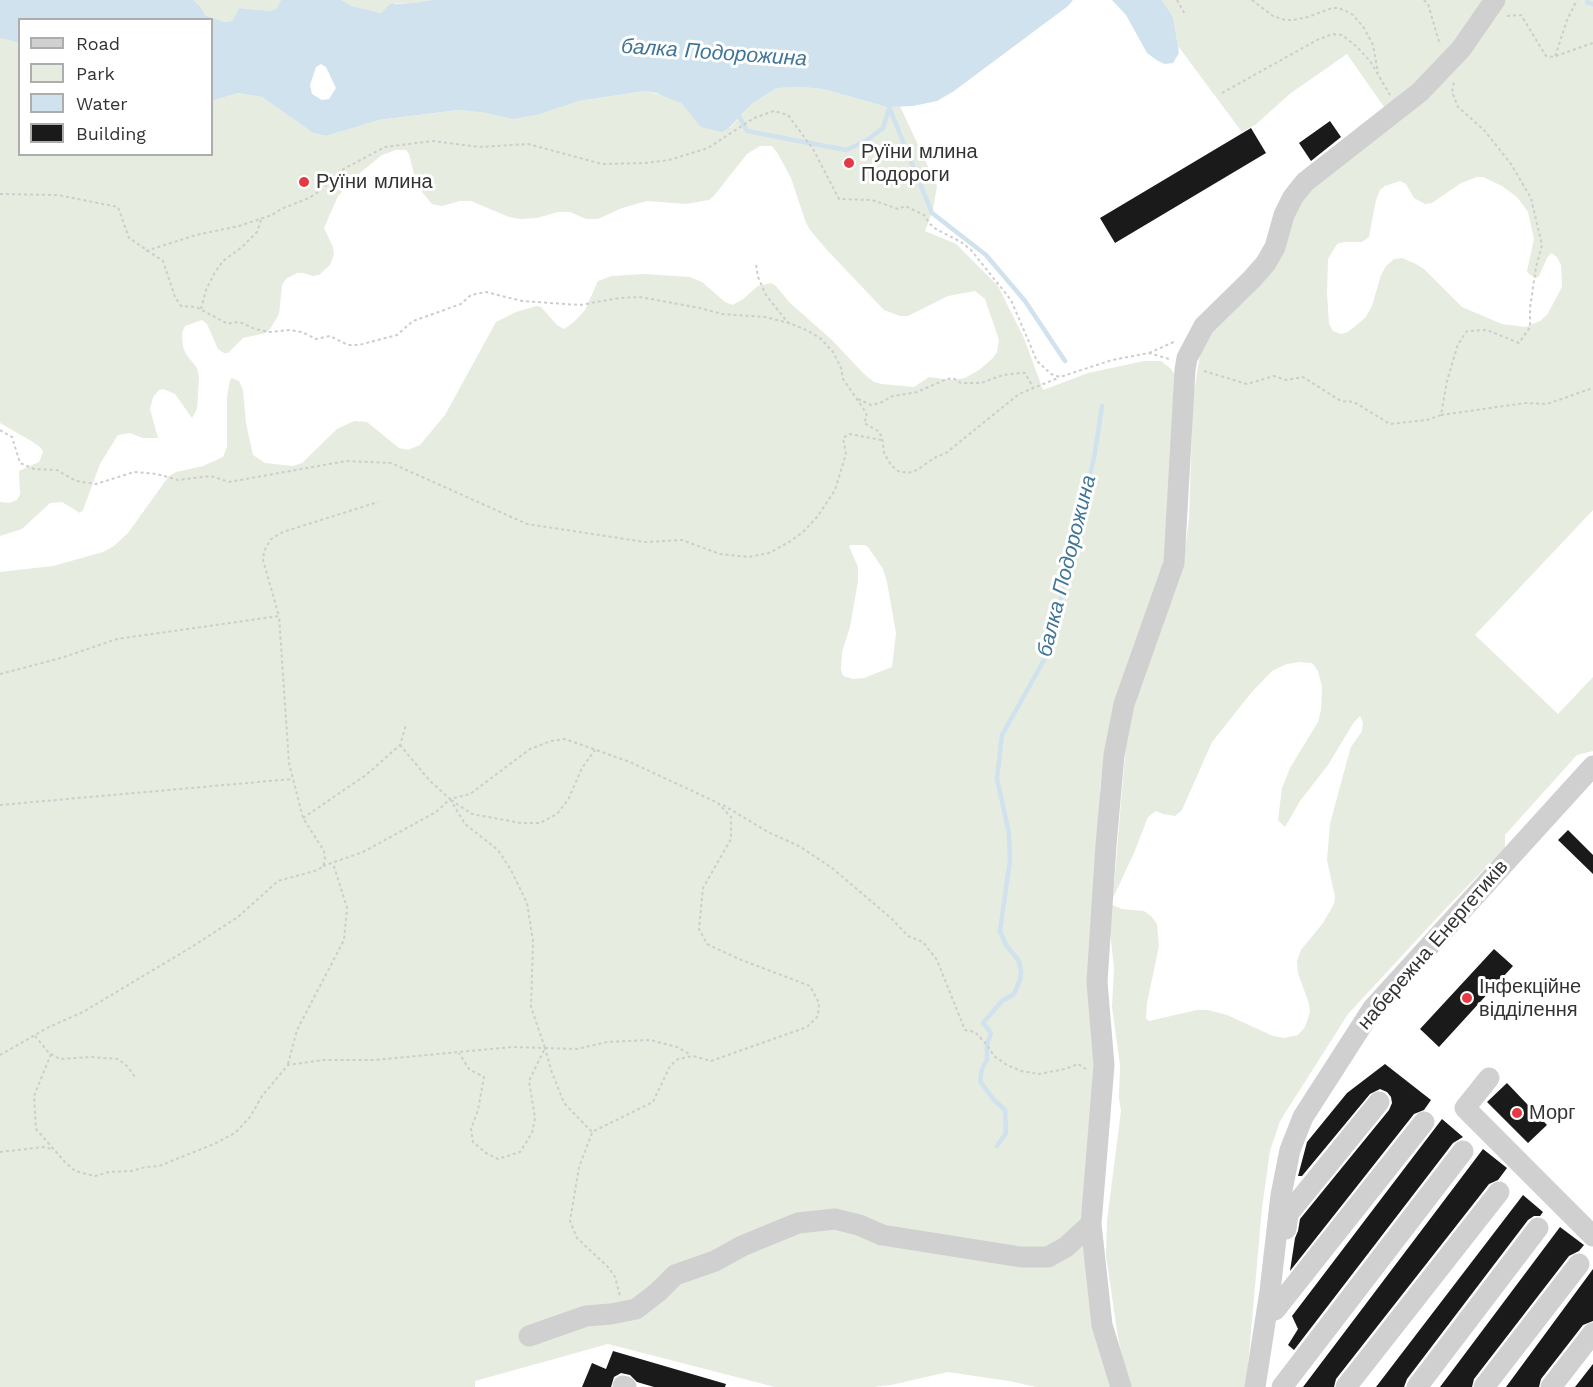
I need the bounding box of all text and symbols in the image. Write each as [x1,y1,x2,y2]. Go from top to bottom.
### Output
legend [18,18,213,156]
text: Road [76,33,120,54]
water label: балка Подорожина [620,34,808,72]
text: Park [76,63,115,84]
text: Water [76,93,128,114]
text: Building [76,123,146,144]
place label: Руїни млина Подороги [861,140,978,187]
marker: Руїни млина Подороги [842,156,856,170]
place label: Руїни млина [316,170,433,194]
marker: Руїни млина [297,175,311,189]
water label: балка Подорожина [1032,473,1102,659]
street label: набережна Енергетиків [1353,855,1513,1035]
place label: Інфекційне відділення [1479,975,1581,1022]
marker: Інфекційне відділення [1460,991,1474,1005]
place label: Морг [1529,1101,1575,1125]
marker: Морг [1510,1106,1524,1120]

